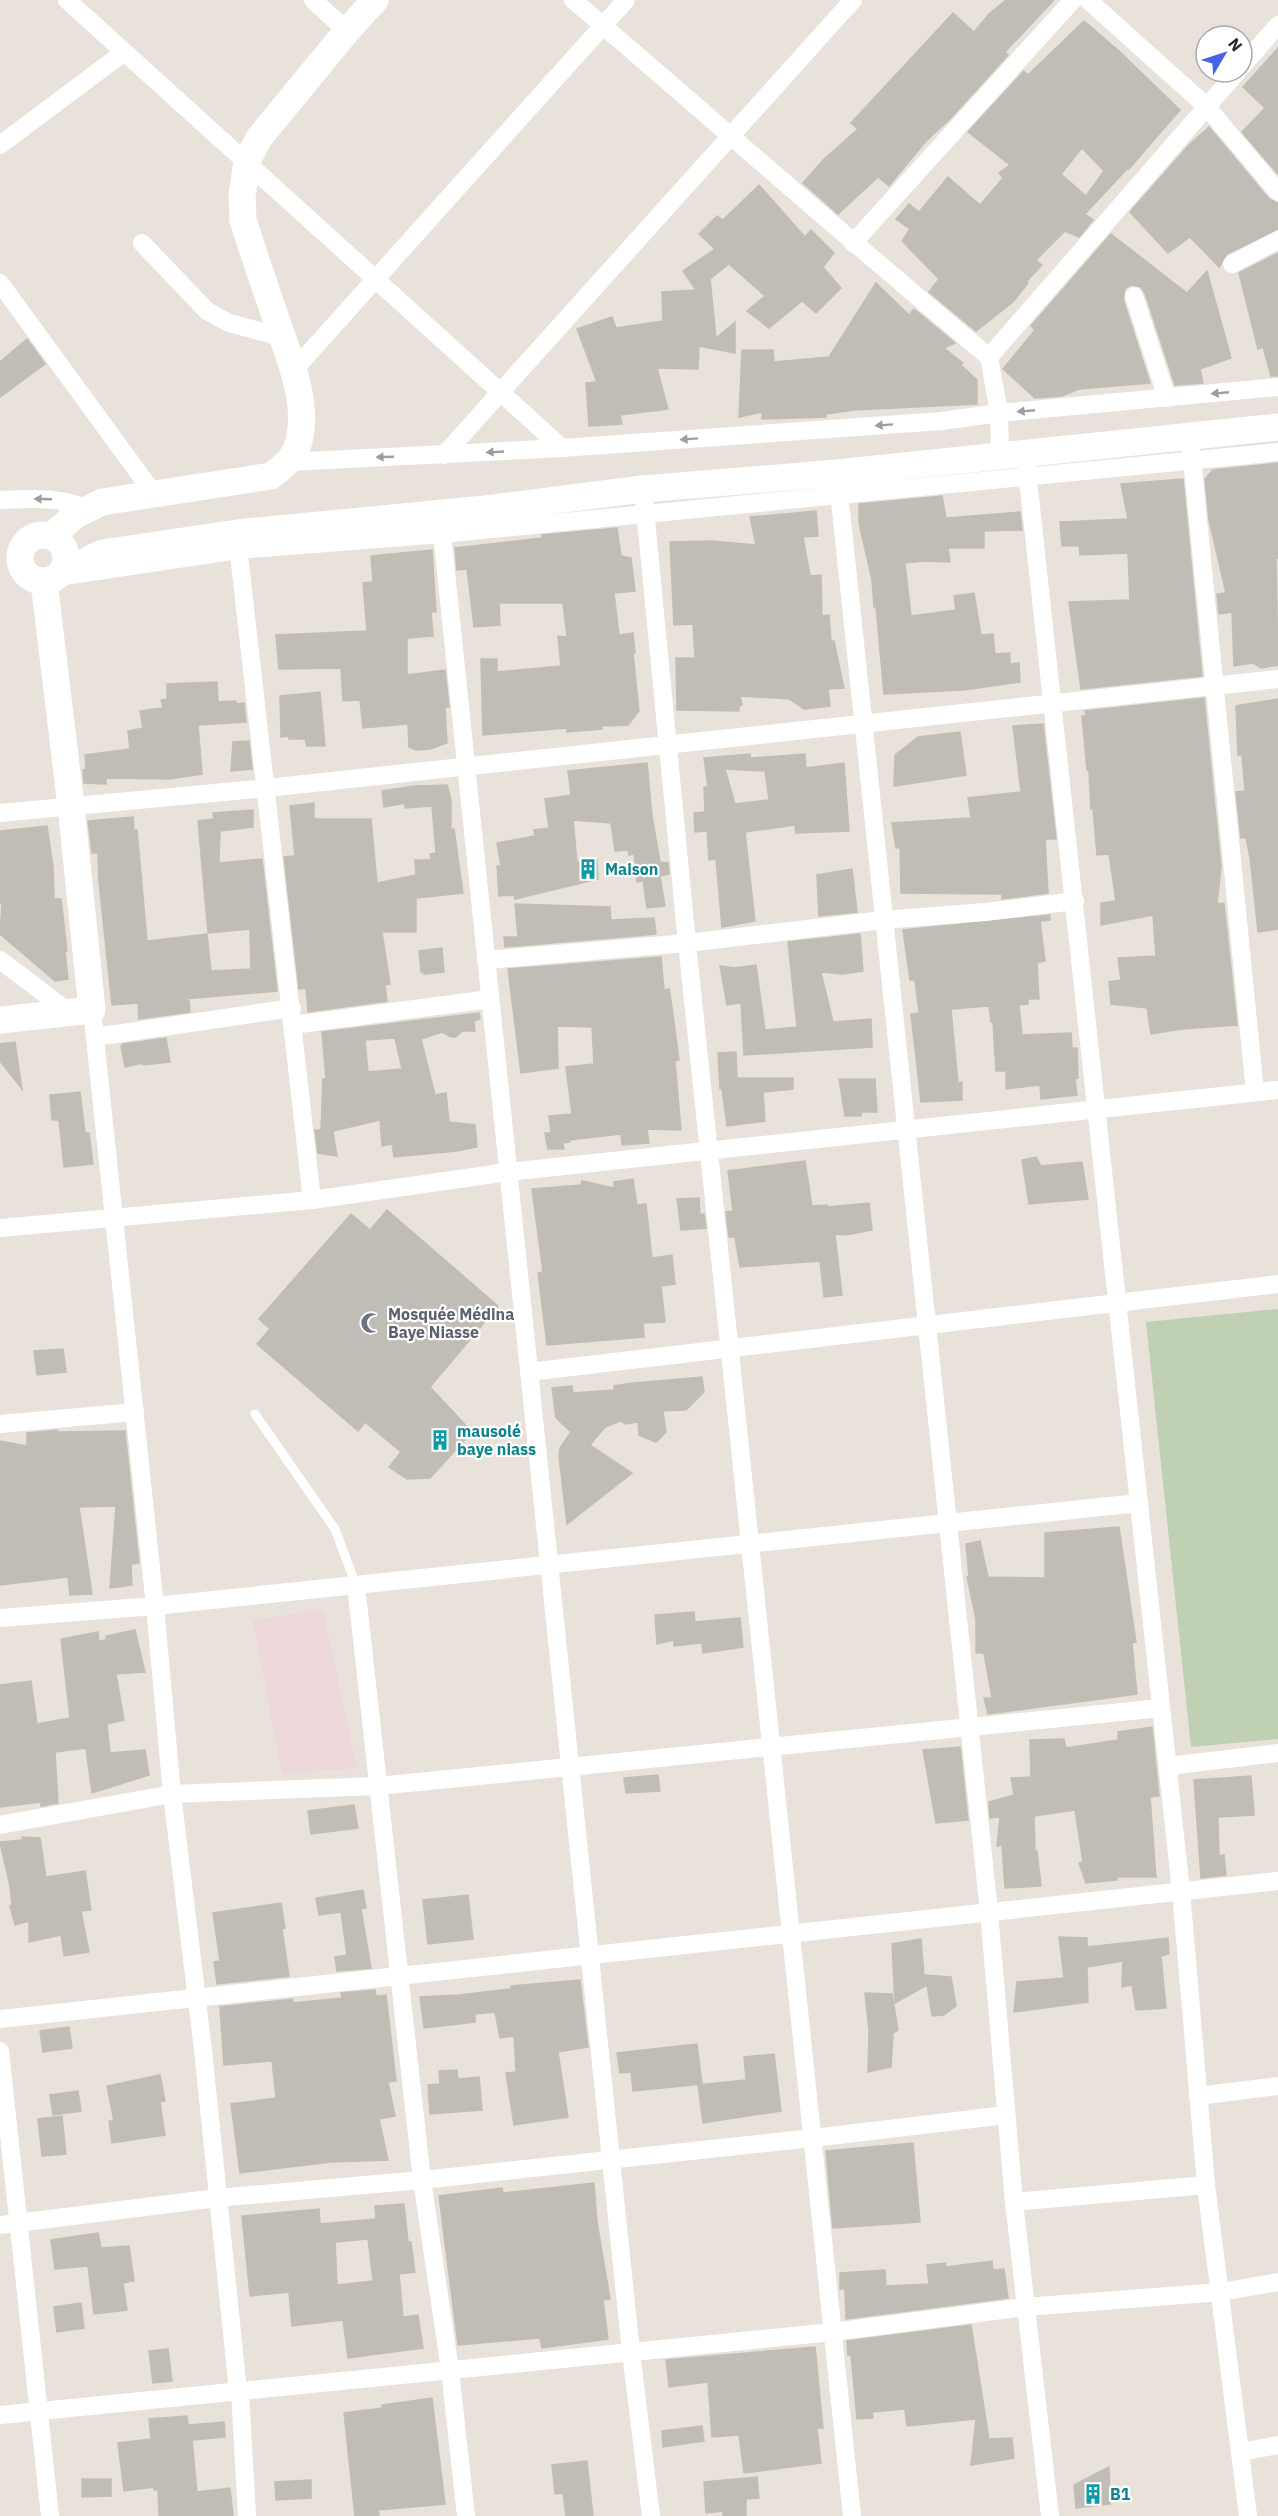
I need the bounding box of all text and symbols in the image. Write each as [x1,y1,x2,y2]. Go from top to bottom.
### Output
north arrow [1194,24,1254,84]
text: N [1224,34,1247,55]
one-way arrow [1210,388,1229,397]
one-way arrow [1016,406,1035,415]
one-way arrow [874,420,893,430]
one-way arrow [680,434,699,444]
one-way arrow [485,447,504,457]
one-way arrow [376,453,395,462]
one-way arrow [34,495,53,504]
building icon: Maison [576,857,600,881]
place label: Maison [605,859,658,879]
place label: Mosquée Médina Baye Niasse [388,1304,514,1342]
mosque icon: Mosquée Médina Baye Niasse [359,1311,383,1335]
place label: mausolé baye niass [457,1421,536,1459]
building icon: mausolé baye niass [428,1428,452,1452]
building icon: B1 [1081,2482,1105,2506]
place label: B1 [1110,2484,1131,2504]

